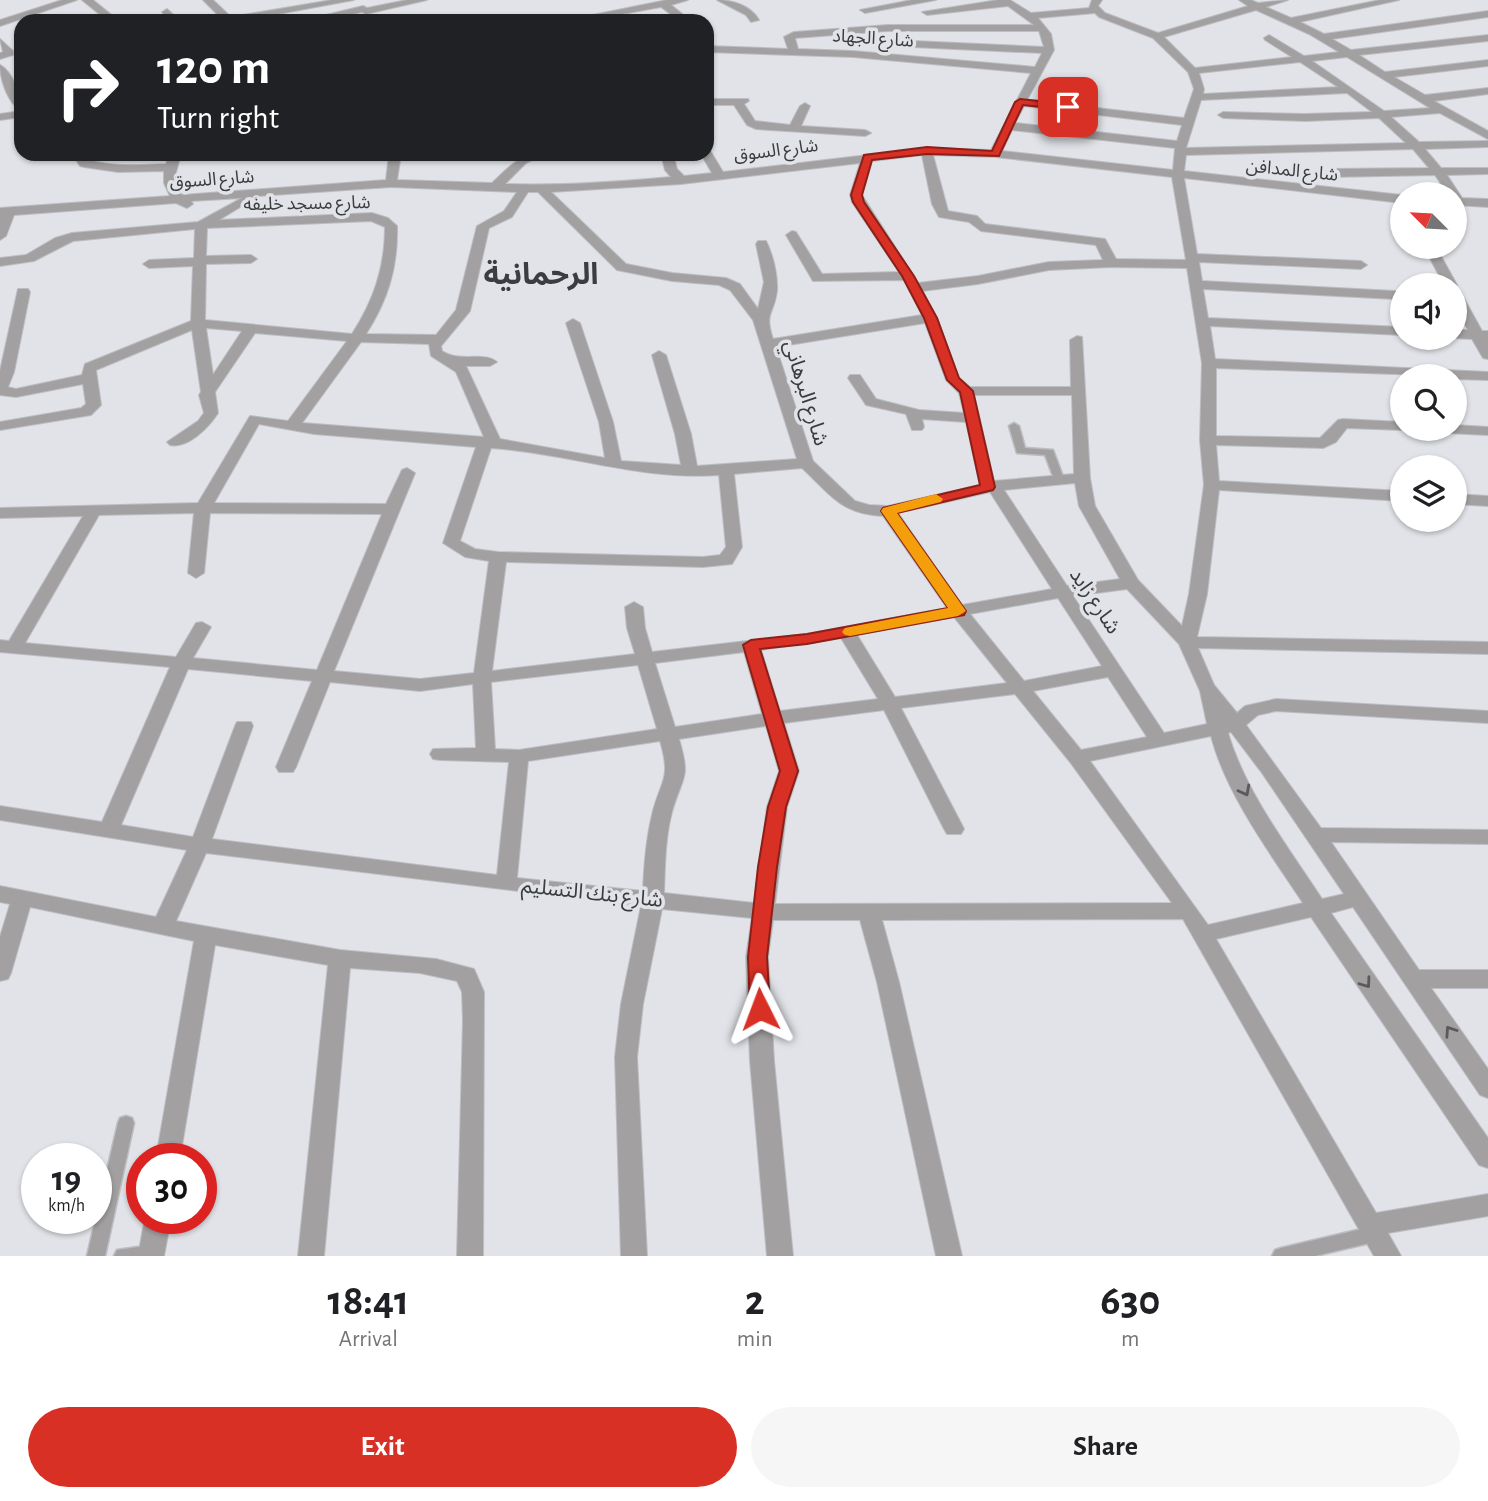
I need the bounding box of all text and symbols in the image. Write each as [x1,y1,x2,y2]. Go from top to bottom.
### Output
street label: شارع الجهاد [831,27,914,55]
icon: right [42,42,133,133]
text: 120 m [157,44,270,93]
pin [1038,77,1098,137]
icon: arrive [1049,88,1087,126]
text: Turn right [157,102,279,134]
street label: شارع السوق [733,137,820,169]
street label: شارع المدافن [1245,157,1339,189]
street label: شارع السوق [169,168,255,196]
north arrow [1390,182,1466,259]
map controls [1390,182,1467,532]
street label: شارع مسجد خليفه [243,194,371,218]
district label: الرحمانية [484,259,599,291]
button: sound [1390,273,1467,350]
street label: شارع البرهاني [775,338,832,450]
button: search [1390,364,1467,441]
button: layers [1390,455,1467,532]
street label: شارع زايد [1062,564,1124,640]
one-way arrow [1237,784,1250,796]
street label: شارع بنك التسليم [520,875,664,915]
position arrow [723,972,797,1046]
one-way arrow [1358,975,1370,988]
one-way arrow [1445,1026,1458,1039]
speed limit sign: 30 [126,1143,217,1234]
text: 19 [52,1162,81,1197]
text: km/h [48,1197,85,1215]
text: 18:41 [328,1280,409,1322]
text: 2 [745,1280,765,1322]
text: 630 [1100,1280,1160,1322]
text: Arrival [339,1328,398,1351]
text: min [737,1328,773,1351]
text: m [1121,1328,1139,1351]
button: Exit [28,1407,737,1487]
button: Share [751,1407,1460,1487]

